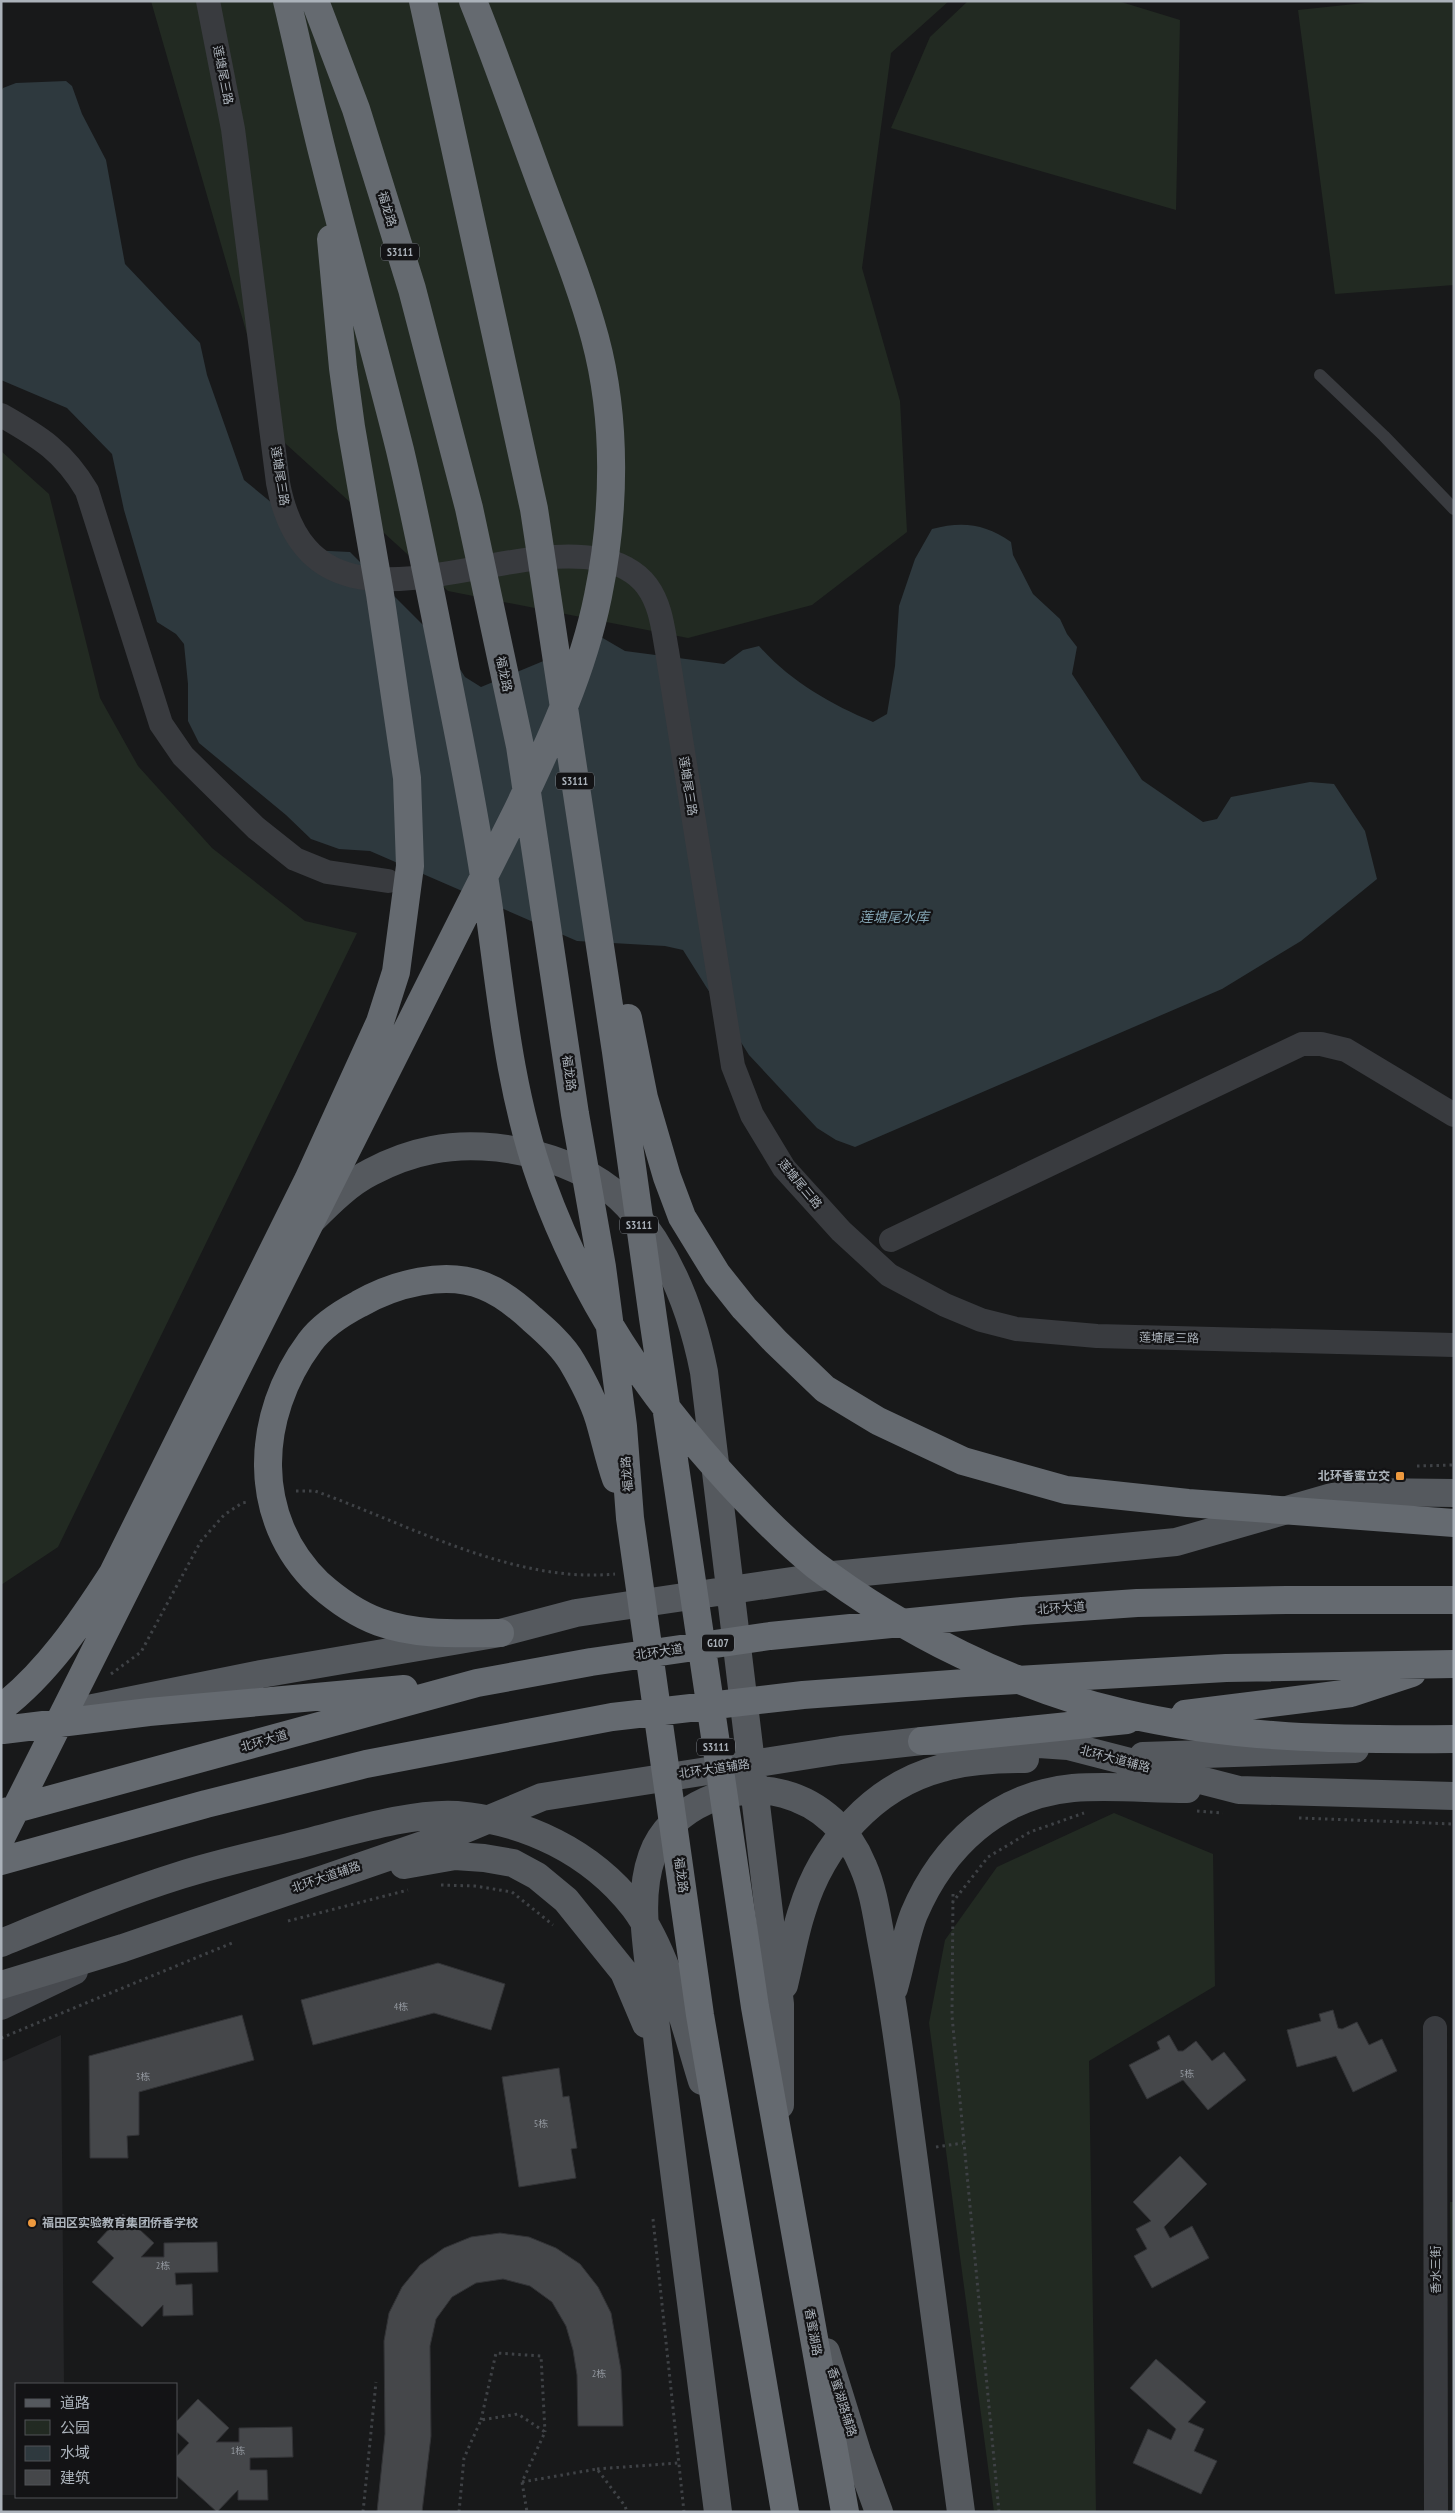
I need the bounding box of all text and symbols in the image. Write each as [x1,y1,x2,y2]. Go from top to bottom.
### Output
street label: 莲塘尾三路 [210,44,237,106]
street label: 福龙路 [375,189,400,228]
road number: S3111 [381,243,419,260]
street label: 莲塘尾三路 [268,445,293,507]
street label: 福龙路 [493,655,516,693]
street label: 莲塘尾三路 [676,755,701,817]
road number: S3111 [556,772,594,789]
water label: 莲塘尾水库 [859,908,931,926]
street label: 福龙路 [560,1054,579,1092]
street label: 莲塘尾三路 [775,1156,825,1211]
road number: S3111 [620,1216,658,1234]
street label: 莲塘尾三路 [1139,1329,1199,1346]
street label: 福龙路 [617,1455,636,1493]
place label: 北环香蜜立交 [1318,1468,1390,1483]
marker: 北环香蜜立交 [1394,1470,1406,1482]
street label: 北环大道 [1036,1598,1085,1617]
road number: G107 [702,1635,734,1652]
street label: 北环大道 [634,1641,684,1662]
street label: 北环大道 [239,1727,289,1754]
road number: S3111 [697,1738,735,1755]
street label: 北环大道辅路 [1078,1742,1152,1775]
street label: 北环大道辅路 [677,1756,751,1781]
street label: 福龙路 [672,1856,691,1894]
street label: 北环大道辅路 [289,1858,362,1895]
house number: 4栋 [394,2000,408,2013]
house number: 5栋 [1180,2067,1194,2080]
house number: 3栋 [136,2070,150,2083]
house number: 5栋 [534,2117,548,2130]
place label: 福田区实验教育集团侨香学校 [42,2215,198,2230]
marker: 福田区实验教育集团侨香学校 [26,2217,38,2229]
street label: 香水三街 [1428,2246,1443,2294]
house number: 2栋 [156,2259,170,2272]
street label: 香蜜湖路 [802,2307,825,2357]
street label: 香蜜湖路辅路 [825,2365,860,2438]
house number: 2栋 [592,2367,606,2380]
legend [15,2383,178,2498]
text: 道路 [60,2393,90,2412]
text: 公园 [60,2418,90,2437]
text: 水域 [60,2443,90,2462]
house number: 1栋 [231,2444,245,2457]
text: 建筑 [60,2468,90,2487]

